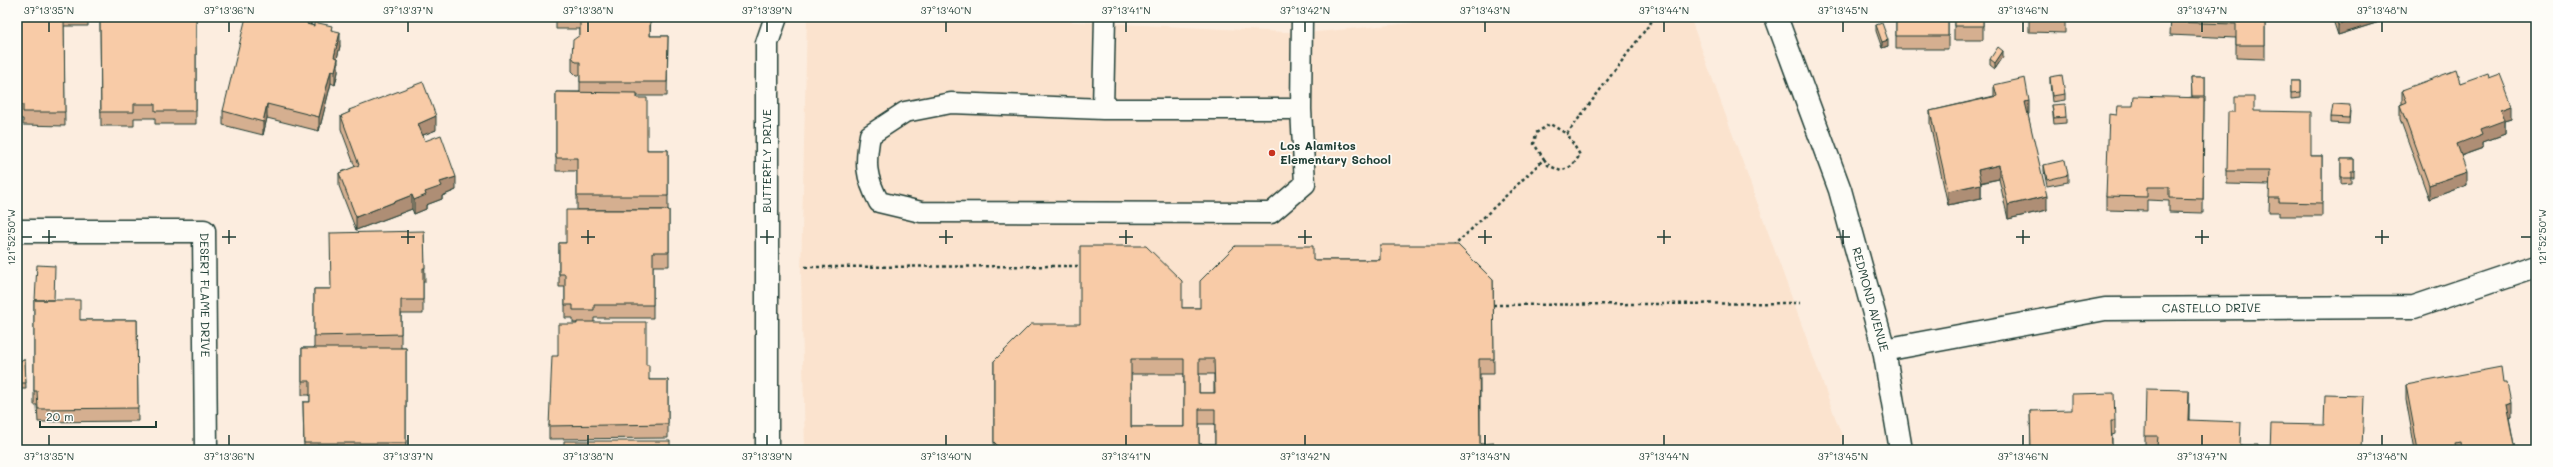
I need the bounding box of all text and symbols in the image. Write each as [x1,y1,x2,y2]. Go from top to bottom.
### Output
text: 37°13'35"N [24,3,74,17]
text: 37°13'36"N [204,3,254,17]
text: 37°13'37"N [383,3,433,17]
text: 37°13'38"N [563,3,613,17]
text: 37°13'39"N [742,3,792,17]
text: 37°13'40"N [921,3,971,17]
text: 37°13'41"N [1101,3,1151,17]
text: 37°13'42"N [1280,3,1330,17]
text: 37°13'43"N [1460,3,1510,17]
text: 37°13'44"N [1639,3,1689,17]
text: 37°13'45"N [1818,3,1868,17]
text: 37°13'46"N [1998,3,2048,17]
text: 37°13'47"N [2177,3,2227,17]
text: 37°13'48"N [2357,3,2407,17]
street label: BUTTERFLY DRIVE [758,109,774,213]
place label: Los Alamitos Elementary School [1280,137,1391,167]
marker: Los Alamitos Elementary School [1267,148,1277,158]
text: 121°52'50"W [4,209,18,265]
text: 121°52'50"W [2535,209,2549,265]
street label: DESERT FLAME DRIVE [197,233,214,357]
street label: REDMOND AVENUE [1849,245,1893,353]
street label: CASTELLO DRIVE [2162,299,2261,316]
scale bar [40,403,156,429]
text: 20 m [46,408,74,424]
text: 37°13'35"N [24,449,74,463]
text: 37°13'36"N [204,449,254,463]
text: 37°13'37"N [383,449,433,463]
text: 37°13'38"N [563,449,613,463]
text: 37°13'39"N [742,449,792,463]
text: 37°13'40"N [921,449,971,463]
text: 37°13'41"N [1101,449,1151,463]
text: 37°13'42"N [1280,449,1330,463]
text: 37°13'43"N [1460,449,1510,463]
text: 37°13'44"N [1639,449,1689,463]
text: 37°13'45"N [1818,449,1868,463]
text: 37°13'46"N [1998,449,2048,463]
text: 37°13'47"N [2177,449,2227,463]
text: 37°13'48"N [2357,449,2407,463]

